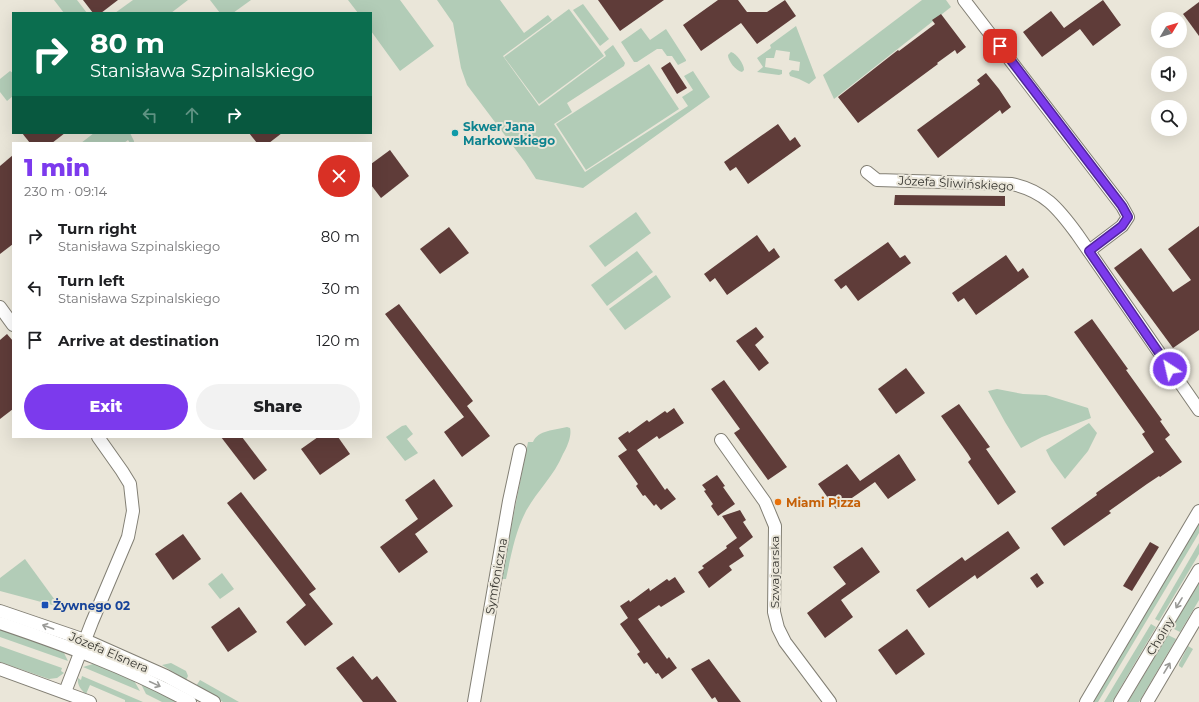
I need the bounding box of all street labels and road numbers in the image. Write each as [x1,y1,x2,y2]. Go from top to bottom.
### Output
street label: Józefa Śliwińskiego [897,172,1014,194]
street label: Szwajcarska [767,536,782,608]
street label: Symfoniczna [482,537,510,615]
street label: Choiny [1143,614,1177,658]
street label: Józefa Elsnera [66,628,151,675]

